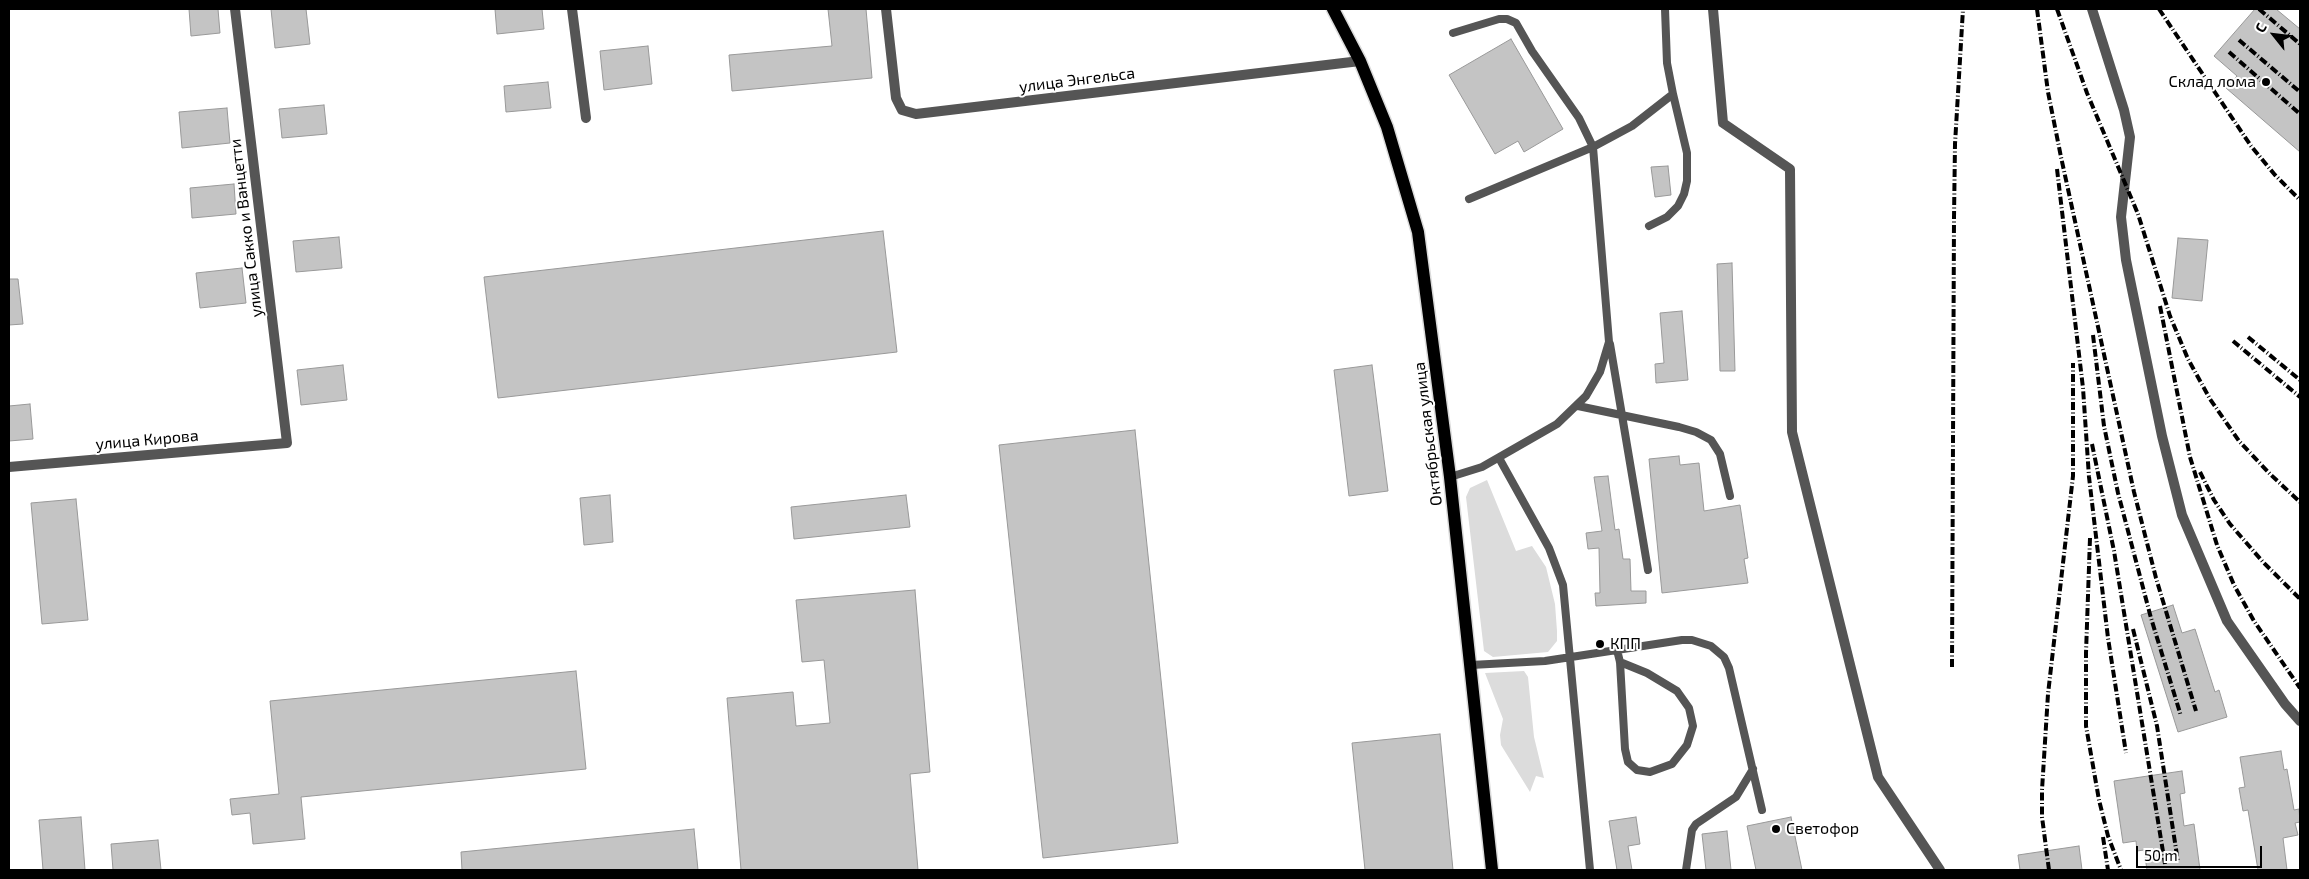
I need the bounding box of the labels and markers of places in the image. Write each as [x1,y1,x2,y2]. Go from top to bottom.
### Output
place label: Склад лома [2169,72,2256,92]
marker: Склад лома [2260,76,2272,88]
place label: КПП [1610,634,1641,654]
marker: КПП [1594,638,1606,650]
place label: Светофор [1786,819,1859,839]
marker: Светофор [1770,823,1782,835]

